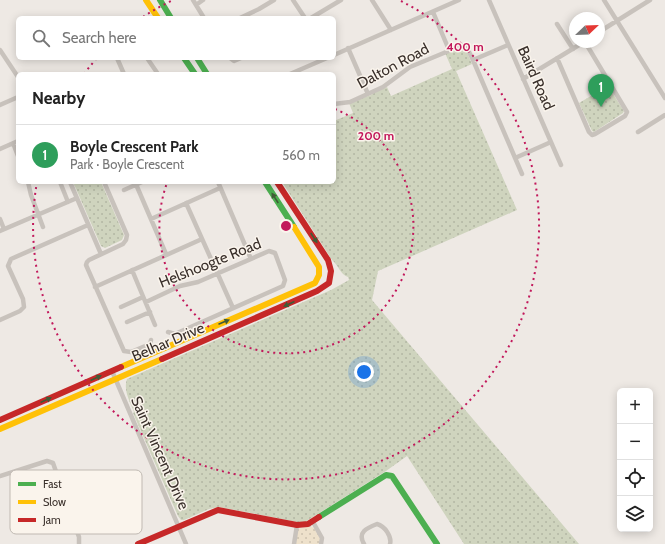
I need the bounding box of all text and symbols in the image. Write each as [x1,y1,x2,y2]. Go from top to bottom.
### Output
north arrow [569,12,605,48]
search box [16,16,336,60]
icon: search [30,27,52,49]
text: Search here [62,29,137,47]
text: 400 m [446,39,484,54]
street label: Dalton Road [354,40,432,92]
street label: Baird Road [514,43,558,113]
pin: 1 [588,74,614,107]
text: Nearby [32,88,85,108]
text: 200 m [358,128,394,143]
text: Boyle Crescent Park [70,138,198,156]
text: 1 [43,147,47,163]
text: 560 m [282,147,320,163]
text: Park · Boyle Crescent [70,156,184,172]
one-way arrow [271,193,279,203]
centre of rings [279,219,293,233]
one-way arrow [310,233,318,243]
street label: Helshoogte Road [156,234,264,292]
one-way arrow [282,301,294,307]
street label: Belhar Drive [129,318,207,365]
one-way arrow [219,319,230,325]
your location [354,362,374,382]
one-way arrow [90,375,101,381]
map controls [617,388,653,532]
button: + [617,388,653,424]
street label: Saint Vincent Drive [127,394,193,513]
one-way arrow [40,397,52,403]
button: − [617,424,653,460]
button: locate [617,460,653,496]
legend [10,470,142,534]
text: Fast [43,477,62,491]
text: Slow [43,495,66,509]
button: layers [617,496,653,532]
text: Jam [42,513,61,527]

